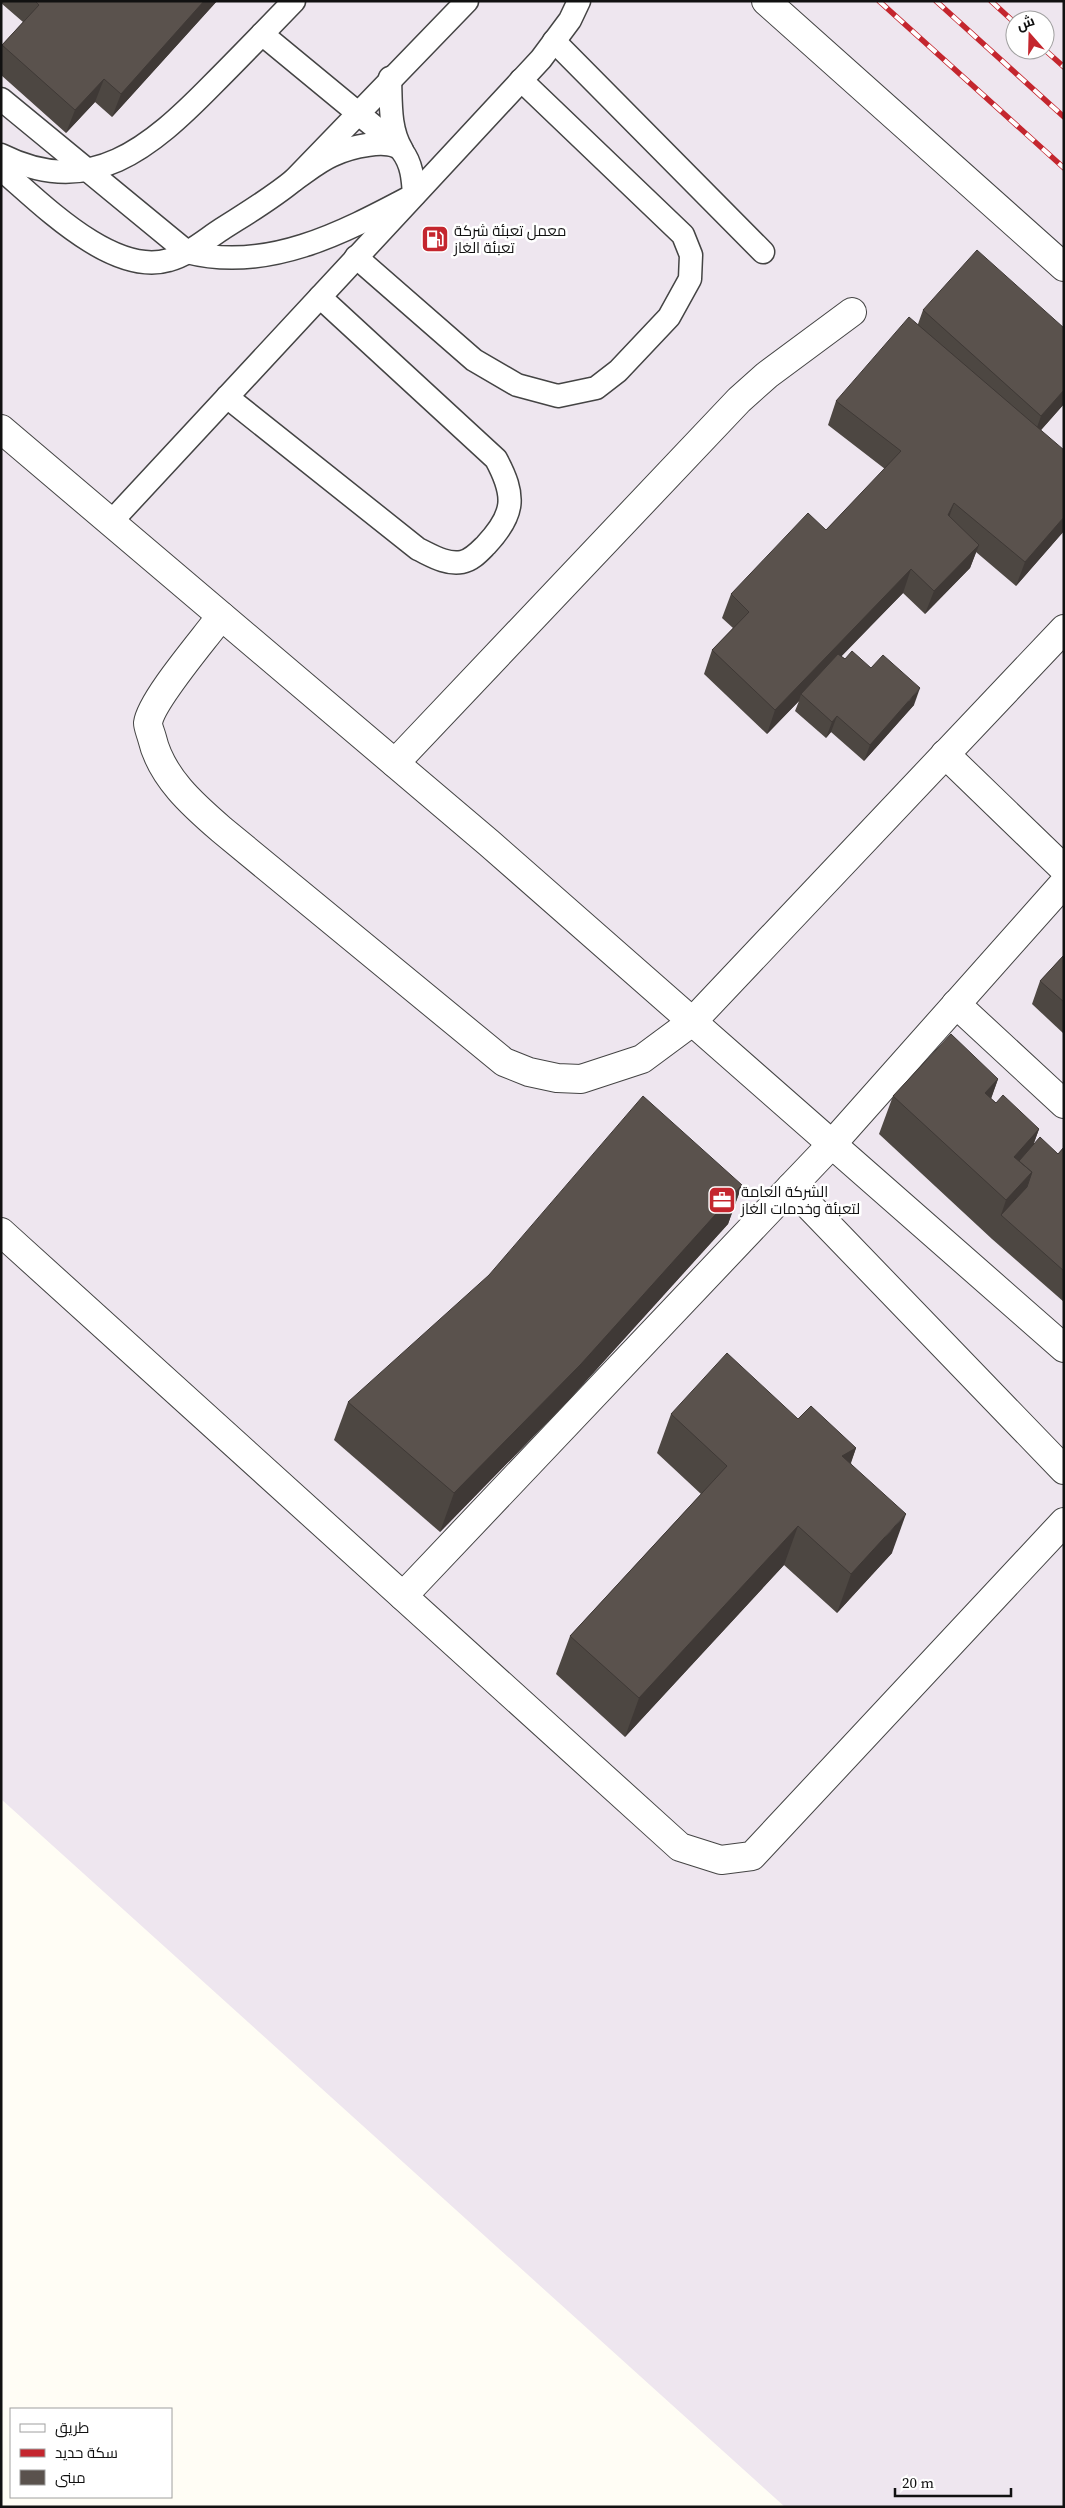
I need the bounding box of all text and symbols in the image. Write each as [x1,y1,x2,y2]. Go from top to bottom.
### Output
north arrow [1005,10,1055,60]
text: ش [1014,10,1037,35]
place label: معمل تعبئة شركة تعبئة الغاز [453,220,567,258]
fuel station icon: معمل تعبئة شركة تعبئة الغاز [420,224,450,254]
place label: الشركة العامة لتعبئة وخدمات الغاز [740,1181,860,1219]
office icon: الشركة العامة لتعبئة وخدمات الغاز [707,1185,737,1215]
legend [10,2408,172,2498]
text: طريق [55,2417,89,2438]
text: سكة حديد [55,2442,118,2463]
scale bar [895,2466,1011,2498]
text: مبنى [55,2467,86,2488]
text: 20 m [902,2472,934,2493]

